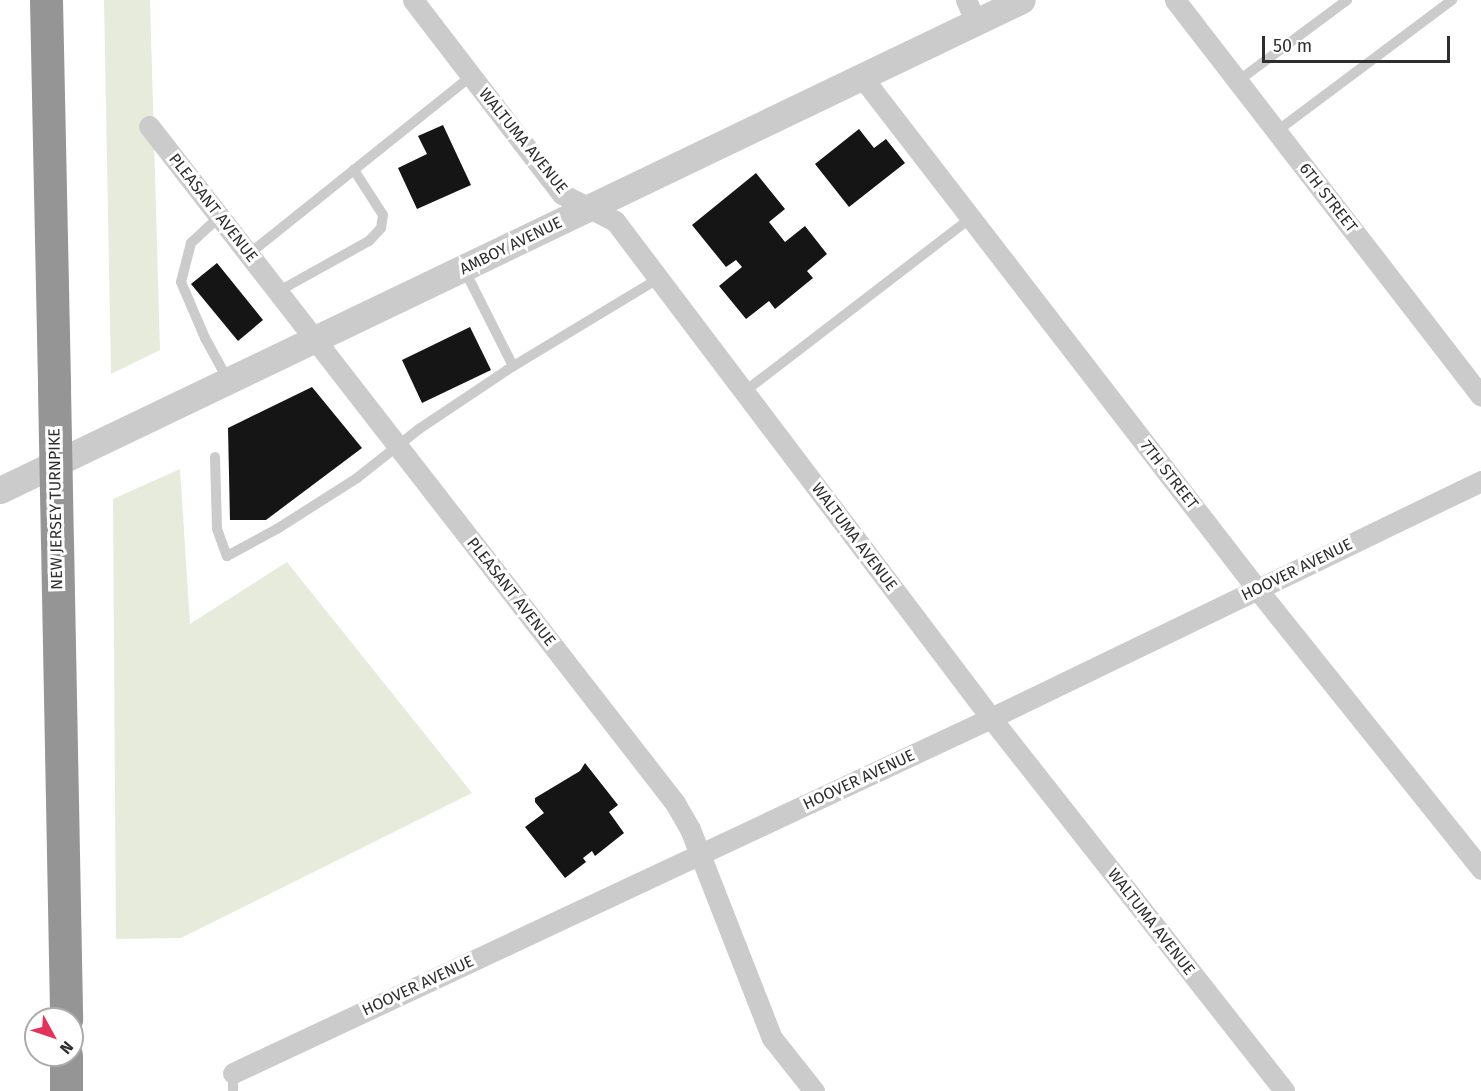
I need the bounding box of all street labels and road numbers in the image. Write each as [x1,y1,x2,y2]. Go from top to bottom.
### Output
street label: WALTUMA AVENUE [475,84,571,198]
street label: PLEASANT AVENUE [165,150,261,266]
street label: 6TH STREET [1295,159,1361,237]
street label: AMBOY AVENUE [457,213,565,279]
street label: NEW JERSEY TURNPIKE [45,428,67,590]
street label: 7TH STREET [1136,437,1202,513]
street label: WALTUMA AVENUE [807,479,901,595]
street label: PLEASANT AVENUE [463,534,559,650]
street label: HOOVER AVENUE [1239,535,1355,605]
street label: HOOVER AVENUE [800,746,918,814]
street label: WALTUMA AVENUE [1103,865,1199,979]
street label: HOOVER AVENUE [359,952,477,1020]

